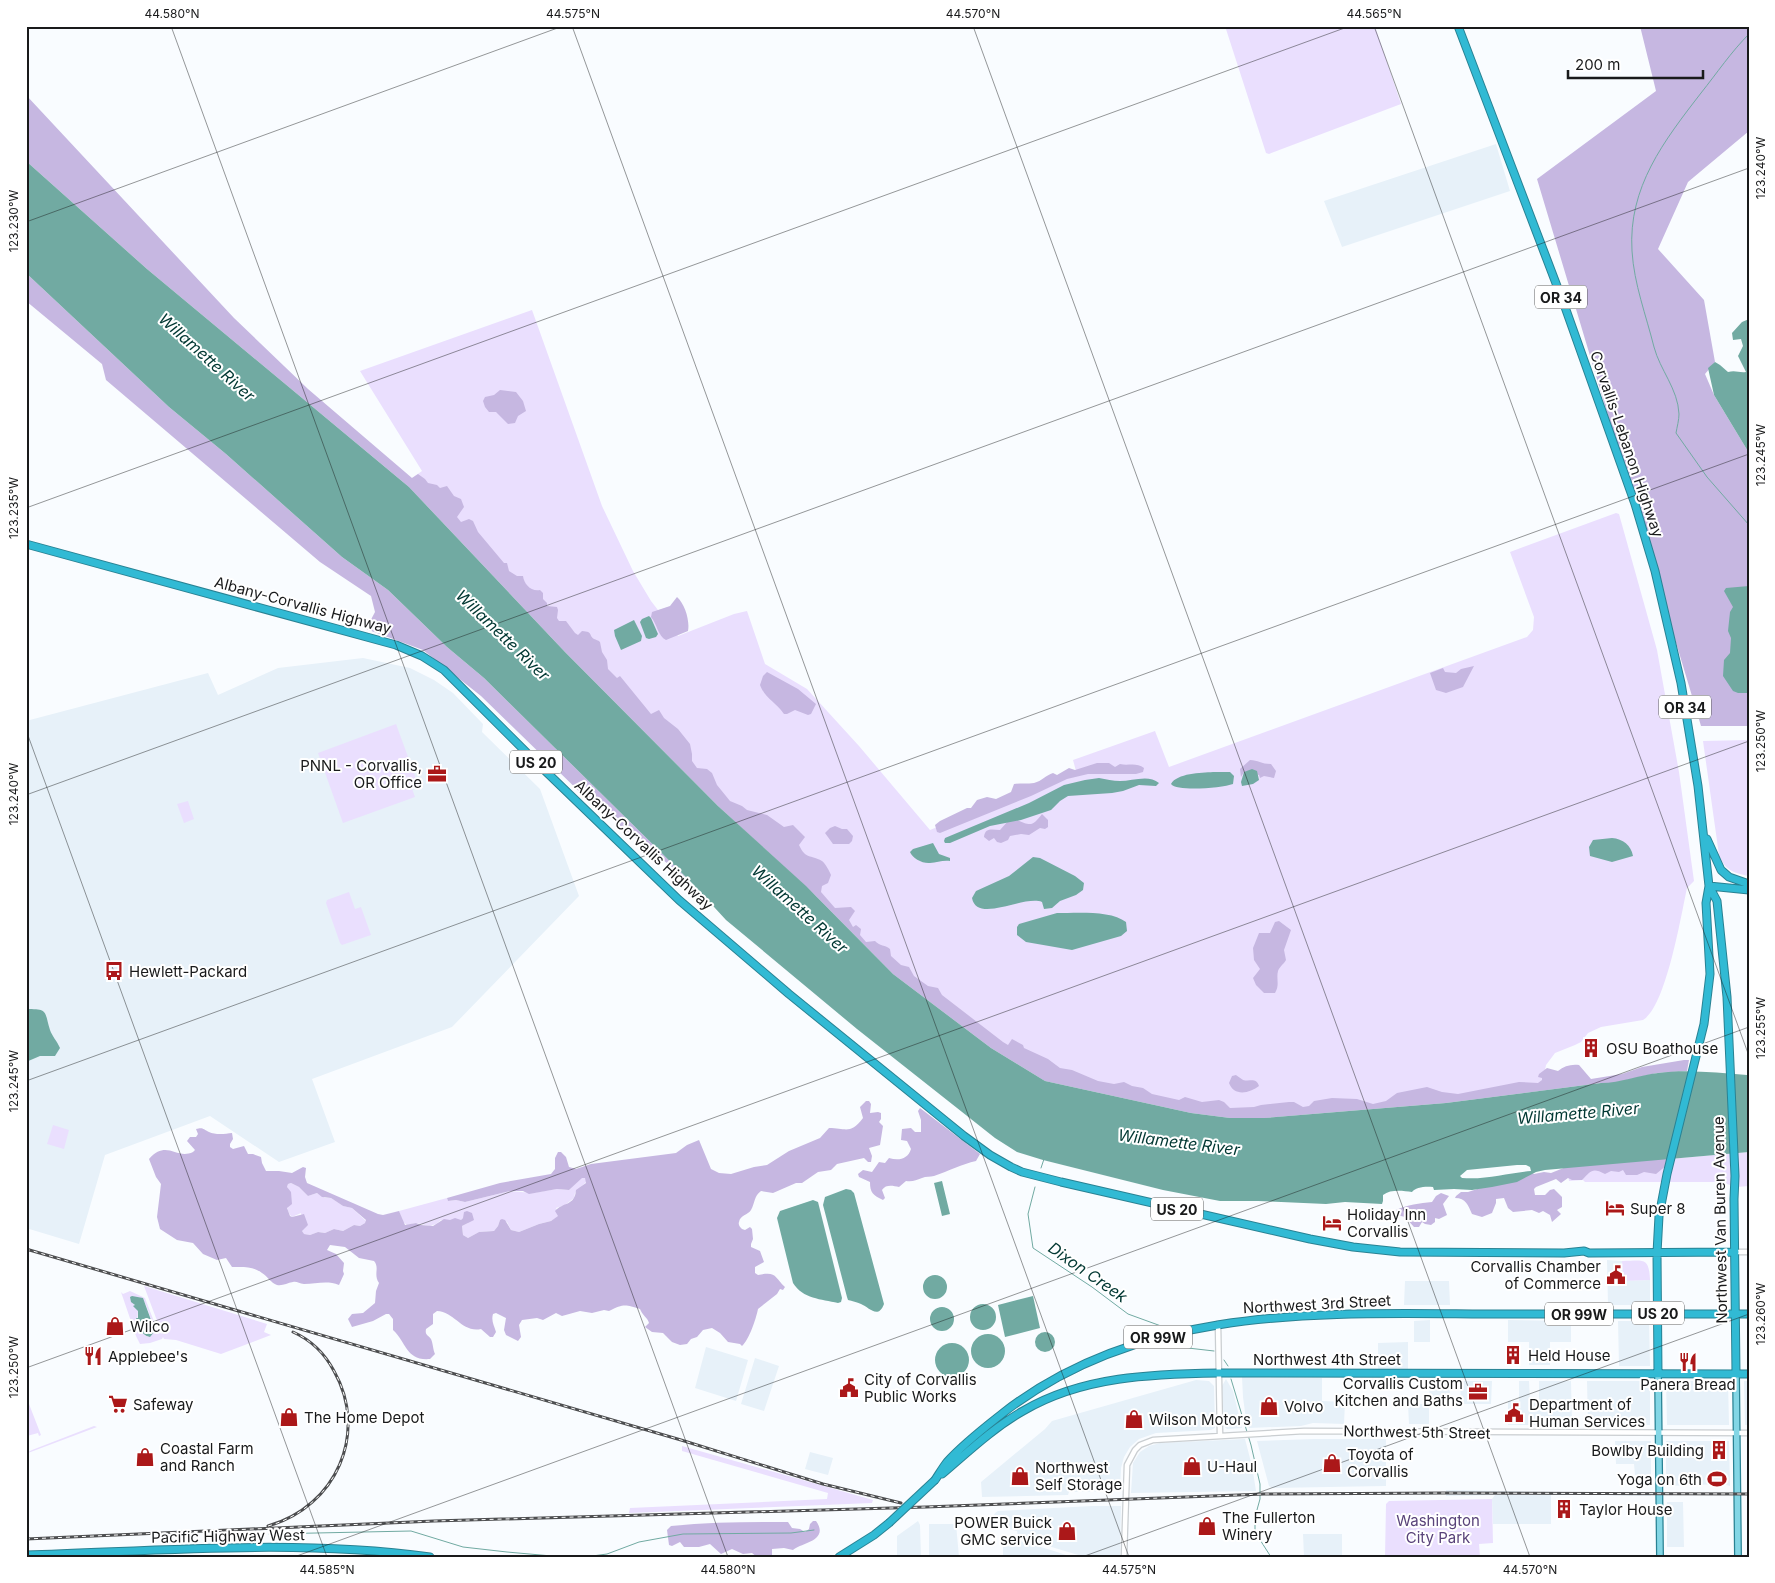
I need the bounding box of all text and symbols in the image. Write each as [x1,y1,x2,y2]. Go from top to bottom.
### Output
text: 44.580°N [144,6,200,21]
text: 44.575°N [546,6,600,21]
text: 44.570°N [946,6,1000,21]
text: 44.565°N [1347,6,1401,21]
scale bar [1568,48,1702,80]
text: 200 m [1575,55,1620,74]
text: 123.240°W [1753,137,1768,199]
text: 123.230°W [6,190,21,252]
road number: OR 34 [1535,286,1587,308]
water label: Willamette River [155,309,260,406]
street label: Corvallis-Lebanon Highway [1586,348,1668,540]
text: 123.245°W [1753,424,1768,486]
text: 123.235°W [6,477,21,539]
street label: Albany-Corvallis Highway [212,572,394,638]
water label: Willamette River [452,585,555,685]
road number: OR 34 [1659,696,1711,719]
text: 123.250°W [1753,710,1768,772]
road number: US 20 [510,750,562,774]
place label: PNNL - Corvallis, OR Office [300,756,422,792]
text: 123.240°W [6,763,21,825]
office icon: PNNL - Corvallis, OR Office [426,763,448,785]
street label: Albany-Corvallis Highway [571,776,718,915]
water label: Willamette River [748,861,853,958]
bus stop icon: Hewlett-Packard [103,960,125,982]
place label: Hewlett-Packard [129,962,247,981]
text: 123.255°W [1753,997,1768,1059]
building icon: OSU Boathouse [1580,1037,1602,1059]
place label: OSU Boathouse [1606,1039,1718,1058]
text: 123.245°W [6,1050,21,1112]
water label: Willamette River [1516,1098,1641,1128]
street label: Northwest Van Buren Avenue [1709,1116,1731,1324]
water label: Willamette River [1117,1125,1242,1159]
hotel icon: Super 8 [1604,1197,1626,1219]
road number: US 20 [1151,1198,1203,1220]
place label: Super 8 [1630,1199,1686,1218]
place label: Holiday Inn Corvallis [1347,1205,1426,1241]
hotel icon: Holiday Inn Corvallis [1321,1212,1343,1234]
water label: Dixon Creek [1045,1237,1132,1307]
place label: Corvallis Chamber of Commerce [1470,1257,1601,1293]
public building icon: Corvallis Chamber of Commerce [1605,1264,1627,1286]
text: 123.260°W [1753,1283,1768,1345]
street label: Northwest 3rd Street [1243,1291,1392,1317]
road number: OR 99W [1545,1302,1613,1326]
road number: US 20 [1632,1302,1684,1325]
shop icon: Wilco [104,1315,126,1337]
place label: Wilco [130,1317,170,1336]
road number: OR 99W [1124,1325,1192,1348]
text: 123.250°W [6,1336,21,1398]
building icon: Held House [1502,1344,1524,1366]
restaurant icon: Applebee's [82,1345,104,1367]
place label: Held House [1528,1346,1611,1365]
place label: Applebee's [108,1347,188,1366]
street label: Northwest 4th Street [1253,1350,1401,1369]
restaurant icon: Panera Bread [1677,1351,1699,1373]
place label: City of Corvallis Public Works [864,1370,977,1406]
place label: Corvallis Custom Kitchen and Baths [1334,1374,1463,1410]
place label: Panera Bread [1640,1375,1736,1394]
public building icon: City of Corvallis Public Works [838,1377,860,1399]
office icon: Corvallis Custom Kitchen and Baths [1467,1381,1489,1403]
supermarket icon: Safeway [107,1393,129,1415]
place label: Safeway [133,1395,194,1414]
shop icon: Volvo [1258,1395,1280,1417]
place label: Department of Human Services [1529,1395,1645,1431]
place label: Volvo [1284,1397,1323,1416]
public building icon: Department of Human Services [1503,1402,1525,1424]
shop icon: The Home Depot [278,1406,300,1428]
place label: The Home Depot [304,1408,425,1427]
shop icon: Wilson Motors [1123,1408,1145,1430]
place label: Wilson Motors [1149,1410,1251,1429]
street label: Northwest 5th Street [1343,1421,1491,1443]
place label: Coastal Farm and Ranch [160,1439,254,1475]
building icon: Bowlby Building [1708,1439,1730,1461]
place label: Bowlby Building [1591,1441,1704,1460]
place label: Toyota of Corvallis [1347,1445,1414,1481]
shop icon: Coastal Farm and Ranch [134,1446,156,1468]
shop icon: Toyota of Corvallis [1321,1452,1343,1474]
shop icon: U-Haul [1181,1455,1203,1477]
place label: U-Haul [1207,1457,1257,1476]
place label: Northwest Self Storage [1035,1458,1122,1494]
shop icon: Northwest Self Storage [1009,1465,1031,1487]
sports icon: Yoga on 6th [1706,1468,1728,1490]
place label: Yoga on 6th [1617,1470,1702,1489]
building icon: Taylor House [1553,1498,1575,1520]
place label: Taylor House [1579,1500,1672,1519]
place label: The Fullerton Winery [1222,1508,1315,1544]
park label: Washington City Park [1396,1511,1480,1547]
place label: POWER Buick GMC service [954,1513,1053,1549]
shop icon: The Fullerton Winery [1196,1515,1218,1537]
shop icon: POWER Buick GMC service [1056,1520,1078,1542]
street label: Pacific Highway West [151,1525,305,1547]
text: 44.585°N [300,1562,354,1577]
text: 44.580°N [700,1562,756,1577]
text: 44.575°N [1102,1562,1156,1577]
text: 44.570°N [1503,1562,1557,1577]

